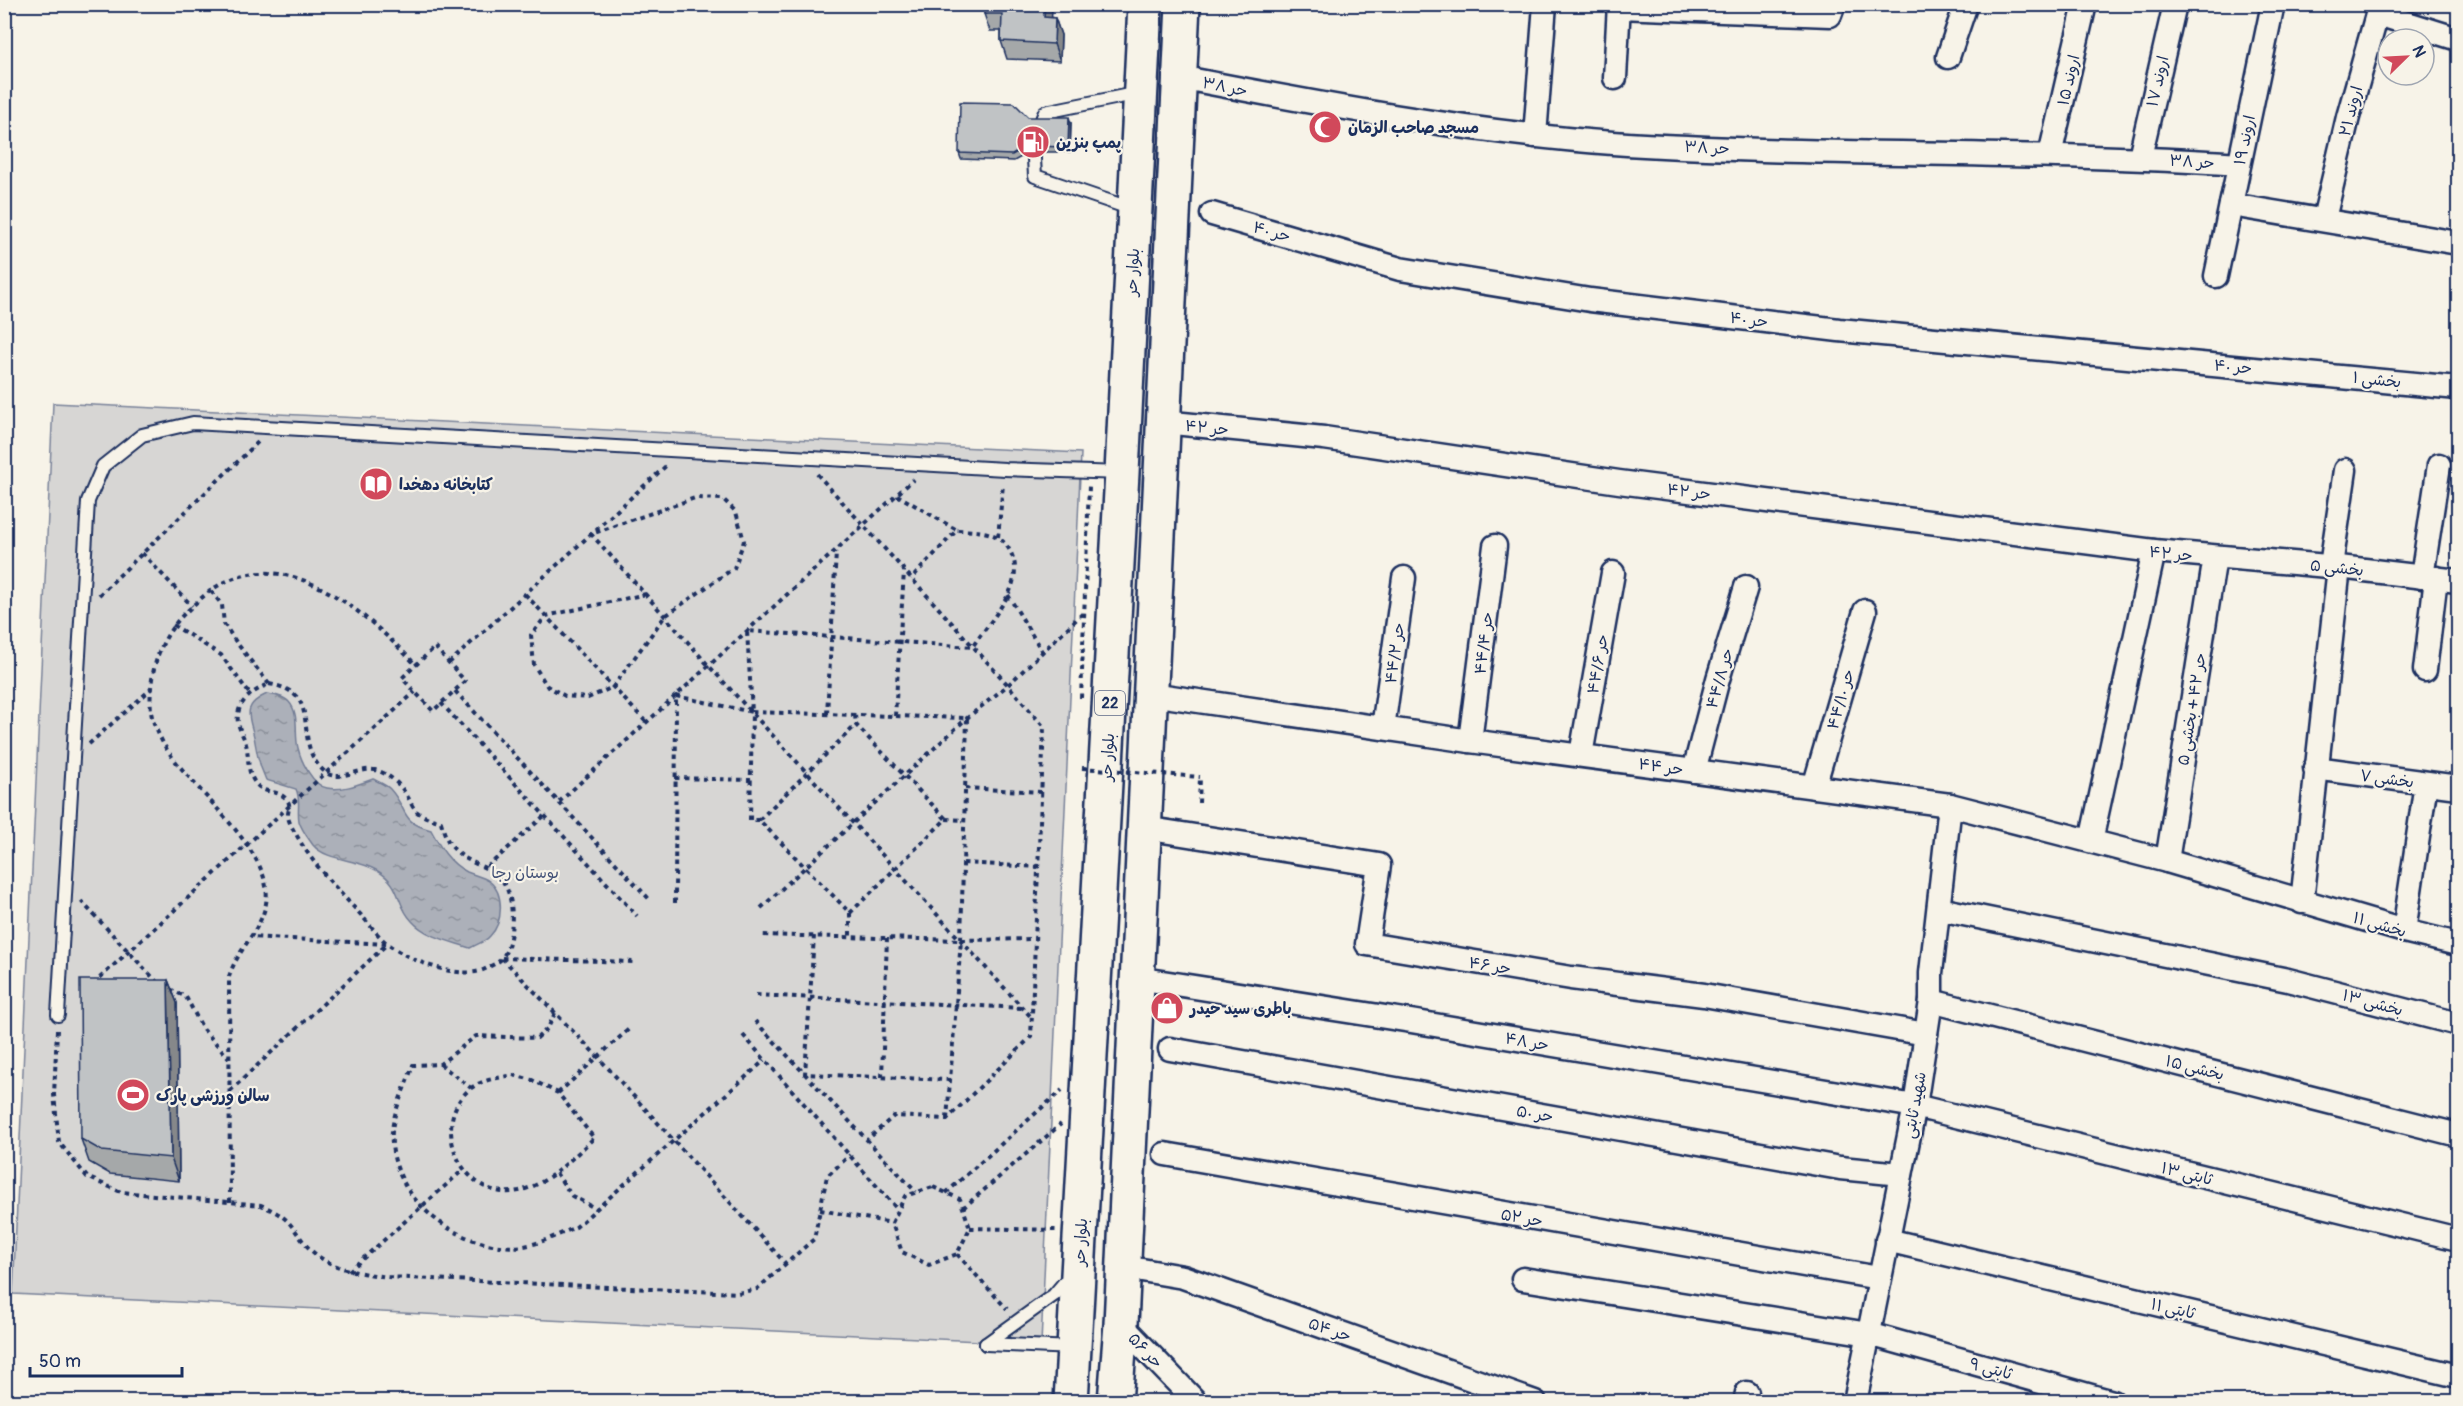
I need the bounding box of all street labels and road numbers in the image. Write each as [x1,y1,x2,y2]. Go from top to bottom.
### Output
street label: اروند ۱۵ [2053,53,2085,108]
street label: اروند ۱۷ [2142,54,2174,109]
street label: حر ۳۸ [1201,73,1249,101]
street label: اروند ۲۱ [2335,84,2367,139]
street label: اروند ۱۹ [2230,113,2260,167]
street label: حر ۳۸ [1684,137,1730,159]
street label: حر ۳۸ [2169,150,2215,174]
street label: حر ۴۰ [1251,217,1293,247]
street label: بلوار حر [1122,248,1144,299]
street label: حر ۴۰ [1729,308,1769,332]
street label: حر ۴۰ [2213,355,2253,379]
street label: بخشی ۱ [2352,368,2402,392]
street label: حر ۴۲ [1184,416,1230,440]
street label: حر ۴۲ [1666,479,1712,505]
street label: حر ۴۲ [2148,542,2194,566]
street label: بخشی ۵ [2309,555,2365,581]
street label: حر ۴۴/۴ [1470,611,1498,676]
street label: حر ۴۴/۲ [1381,621,1409,685]
street label: حر ۴۴/۶ [1583,633,1613,696]
street label: حر ۴۴/۸ [1702,646,1738,711]
street label: حر ۴۲ + بخشی ۵ [2173,651,2211,767]
street label: حر ۴۴/۱۰ [1823,667,1859,732]
road number: 22 [1095,691,1125,715]
street label: بلوار حر [1097,733,1119,784]
street label: حر ۴۴ [1637,754,1685,780]
street label: بخشی ۷ [2359,765,2415,793]
street label: بخشی ۱۱ [2351,908,2409,942]
street label: حر ۴۶ [1467,953,1513,979]
street label: بخشی ۱۳ [2340,985,2405,1021]
street label: حر ۴۸ [1503,1028,1550,1056]
street label: بخشی ۱۵ [2163,1051,2226,1085]
street label: شهید ثابتی [1899,1070,1931,1140]
street label: حر ۵۰ [1515,1101,1555,1127]
street label: ثابتی ۱۳ [2159,1158,2216,1190]
street label: حر ۵۲ [1499,1204,1544,1232]
street label: بلوار حر [1070,1218,1092,1269]
street label: ثابتی ۱۱ [2149,1294,2198,1324]
street label: حر ۵۴ [1306,1313,1354,1347]
street label: حر ۵۶ [1124,1329,1167,1373]
street label: ثابتی ۹ [1967,1354,2015,1385]

